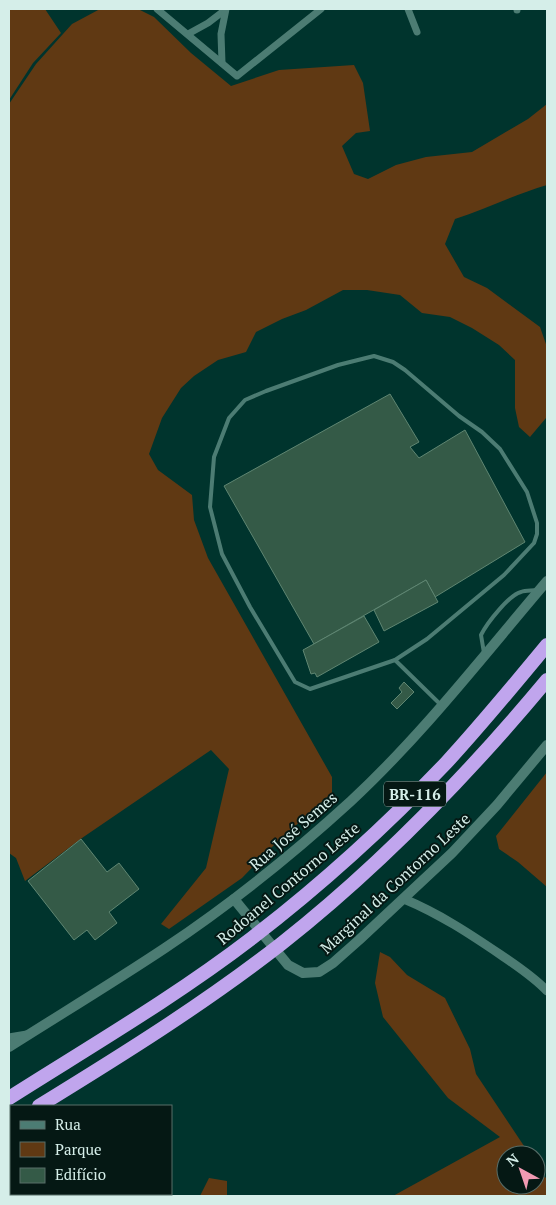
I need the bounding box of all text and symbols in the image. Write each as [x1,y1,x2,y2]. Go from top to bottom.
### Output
road number: BR-116 [384,782,446,806]
street label: Rua José Semes [244,787,342,875]
street label: Marginal da Contorno Leste [315,808,475,958]
street label: Rodoanel Contorno Leste [212,817,364,949]
legend [10,1105,172,1195]
text: Rua [55,1114,81,1134]
text: Parque [55,1139,102,1159]
north arrow [496,1145,546,1195]
text: N [502,1149,523,1170]
text: Edifício [55,1164,106,1184]

